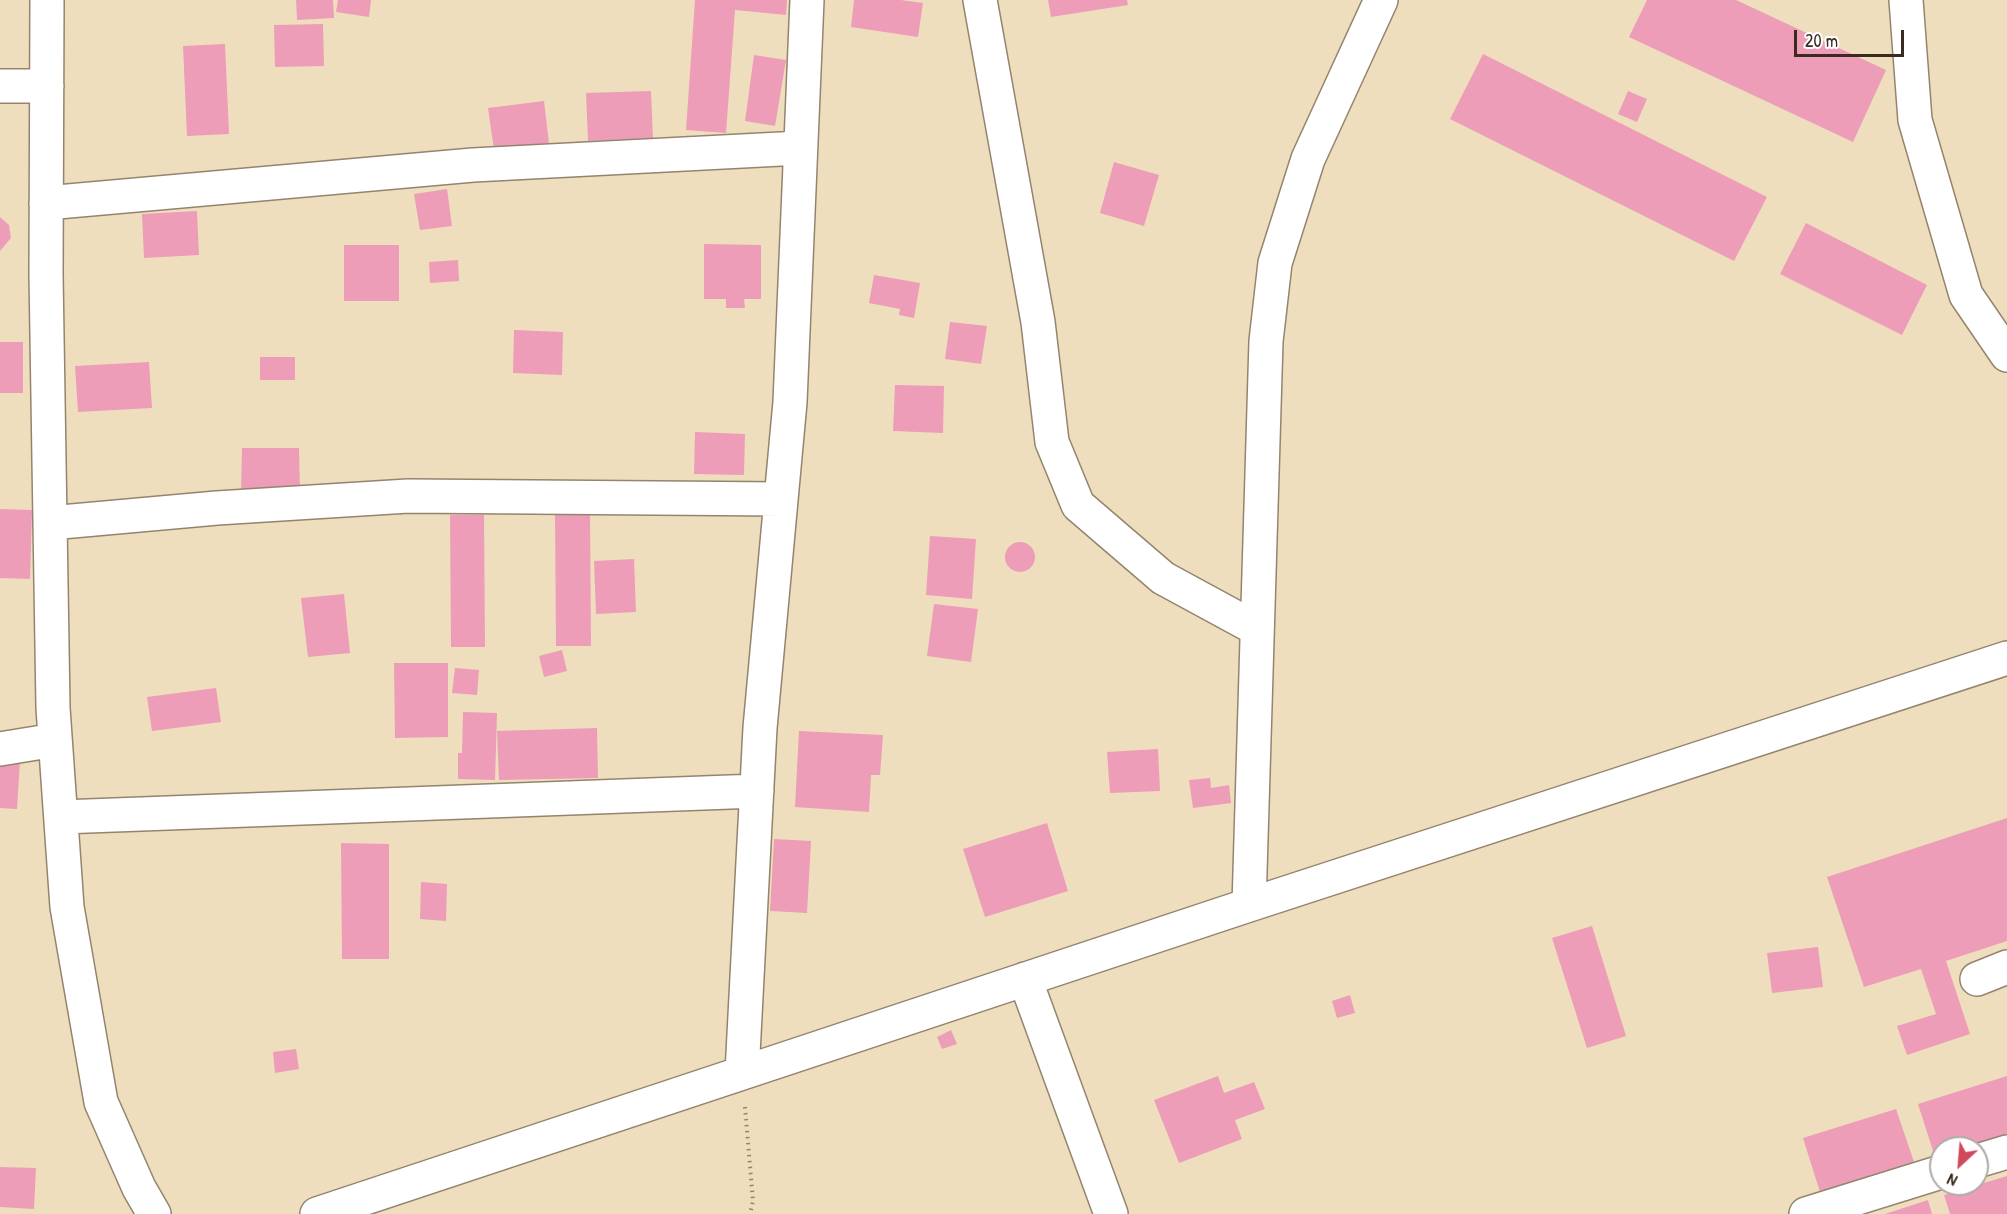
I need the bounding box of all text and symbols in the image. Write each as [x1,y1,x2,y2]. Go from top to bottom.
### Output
scale bar [1797,18,1906,56]
text: 20 m [1805,28,1838,53]
north arrow [1929,1136,1989,1196]
text: N [1943,1169,1961,1192]

